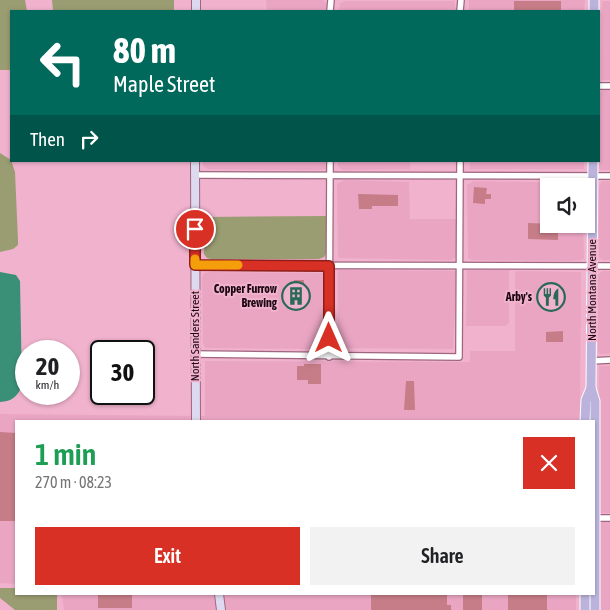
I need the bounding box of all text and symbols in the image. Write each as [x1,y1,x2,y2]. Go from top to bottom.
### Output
icon: left [30,30,95,95]
text: 80 m [113,30,176,70]
text: Maple Street [113,71,215,97]
icon: right [75,125,103,153]
text: Then [30,128,65,150]
map controls [540,178,595,233]
button: sound [540,178,595,233]
pin [174,208,216,250]
icon: arrive [181,215,209,243]
street label: North Montana Avenue [585,239,599,341]
building icon: Copper Furrow Brewing [281,281,311,311]
place label: Copper Furrow Brewing [214,282,278,310]
restaurant icon: Arby's [536,282,566,312]
street label: North Sanders Street [188,290,202,381]
place label: Arby's [505,290,533,304]
position arrow [302,311,354,363]
speed limit sign: 30 [90,340,155,405]
text: 20 [36,352,59,380]
text: km/h [36,378,59,392]
text: 1 min [35,437,96,471]
button: close [523,437,575,489]
text: 270 m · 08:23 [35,473,112,491]
button: Exit [35,527,300,585]
button: Share [310,527,575,585]

